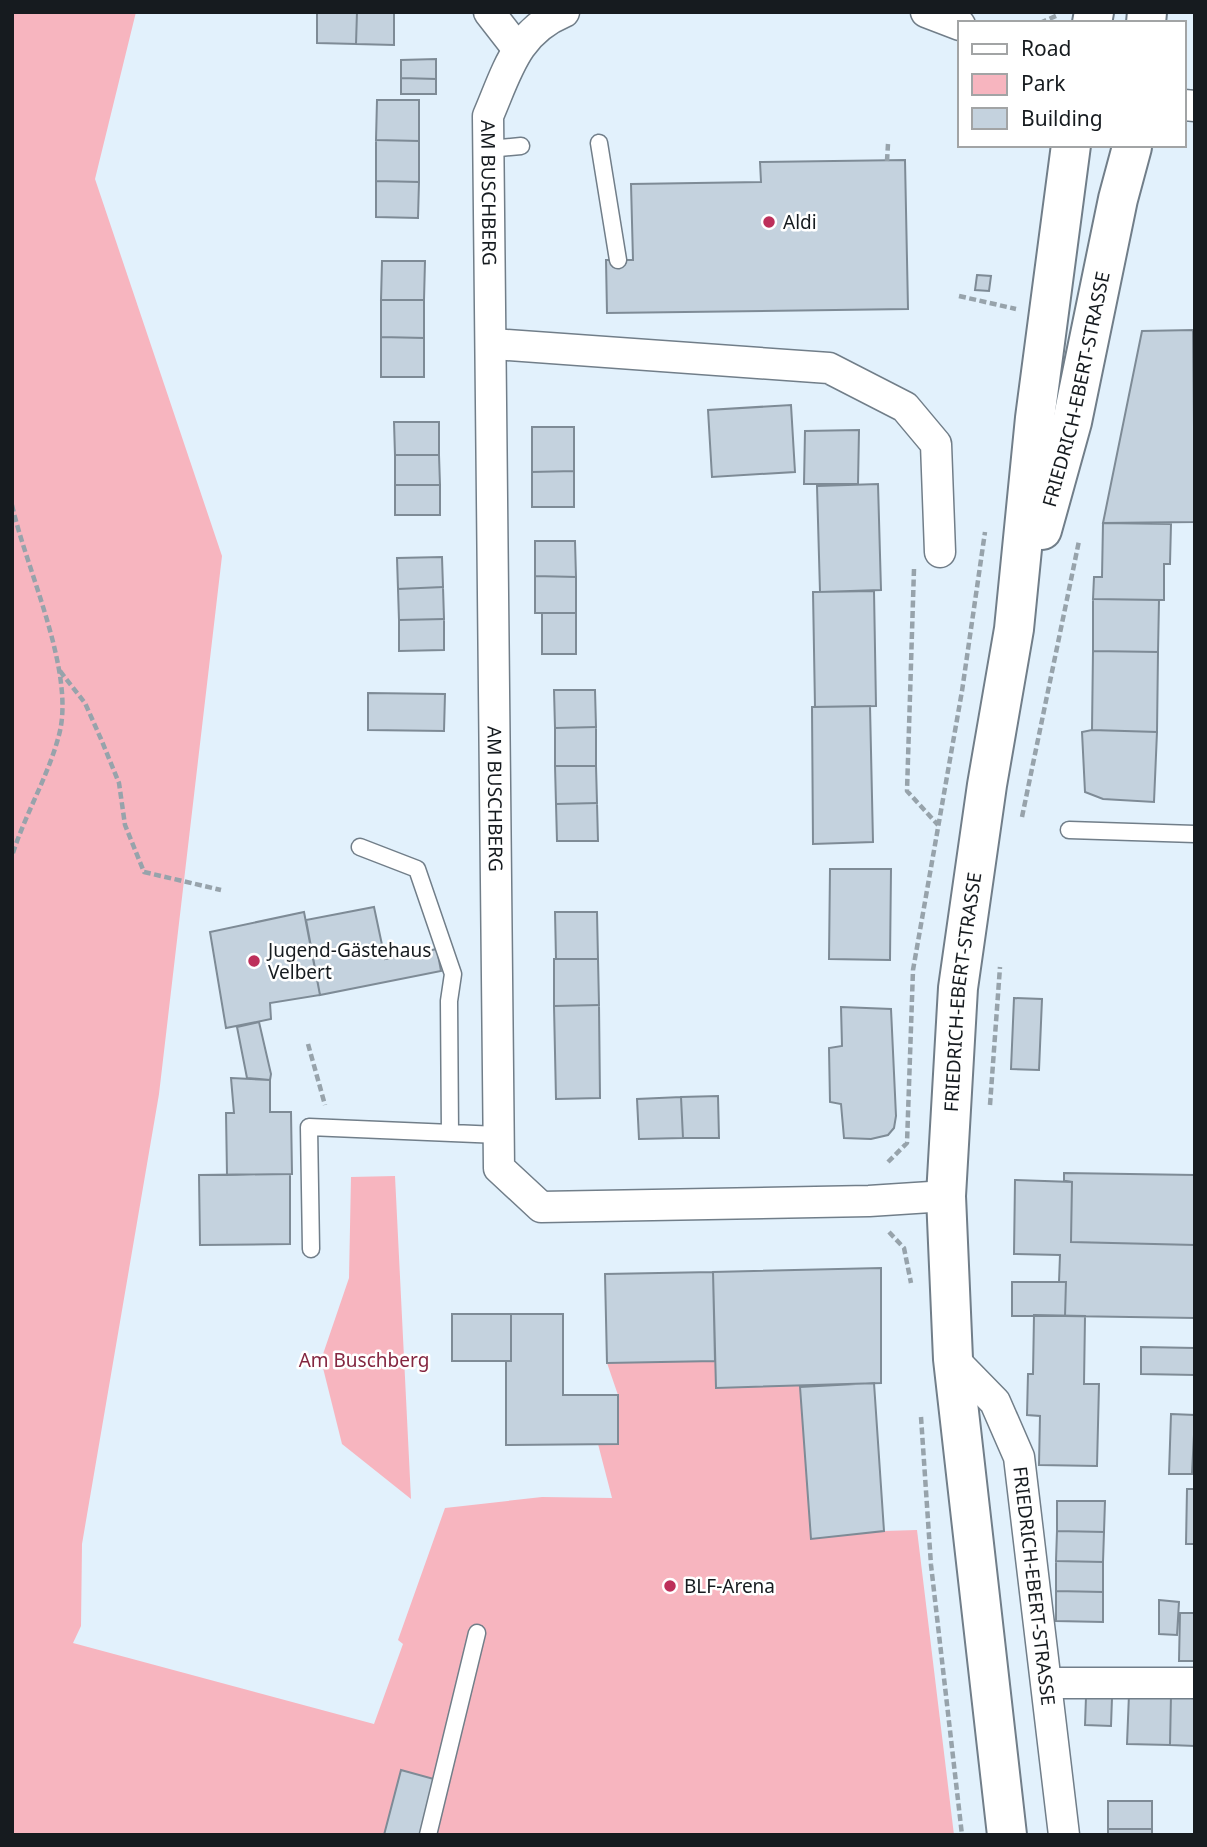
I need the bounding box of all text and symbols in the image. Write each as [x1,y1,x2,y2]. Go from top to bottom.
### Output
legend [958,21,1186,147]
text: Road [1021,34,1071,62]
text: Park [1021,69,1066,97]
text: Building [1021,104,1103,132]
street label: AM BUSCHBERG [475,120,503,266]
place label: Aldi [783,209,817,235]
marker: Aldi [761,214,777,230]
street label: FRIEDRICH-EBERT-STRASSE [1036,269,1116,510]
street label: AM BUSCHBERG [481,726,509,872]
street label: FRIEDRICH-EBERT-STRASSE [938,870,987,1113]
place label: Jugend-Gästehaus Velbert [266,937,431,985]
marker: Jugend-Gästehaus Velbert [246,953,262,969]
park label: Am Buschberg [299,1347,429,1373]
street label: FRIEDRICH-EBERT-STRASSE [1007,1465,1061,1707]
place label: BLF-Arena [684,1573,775,1599]
marker: BLF-Arena [662,1578,678,1594]

